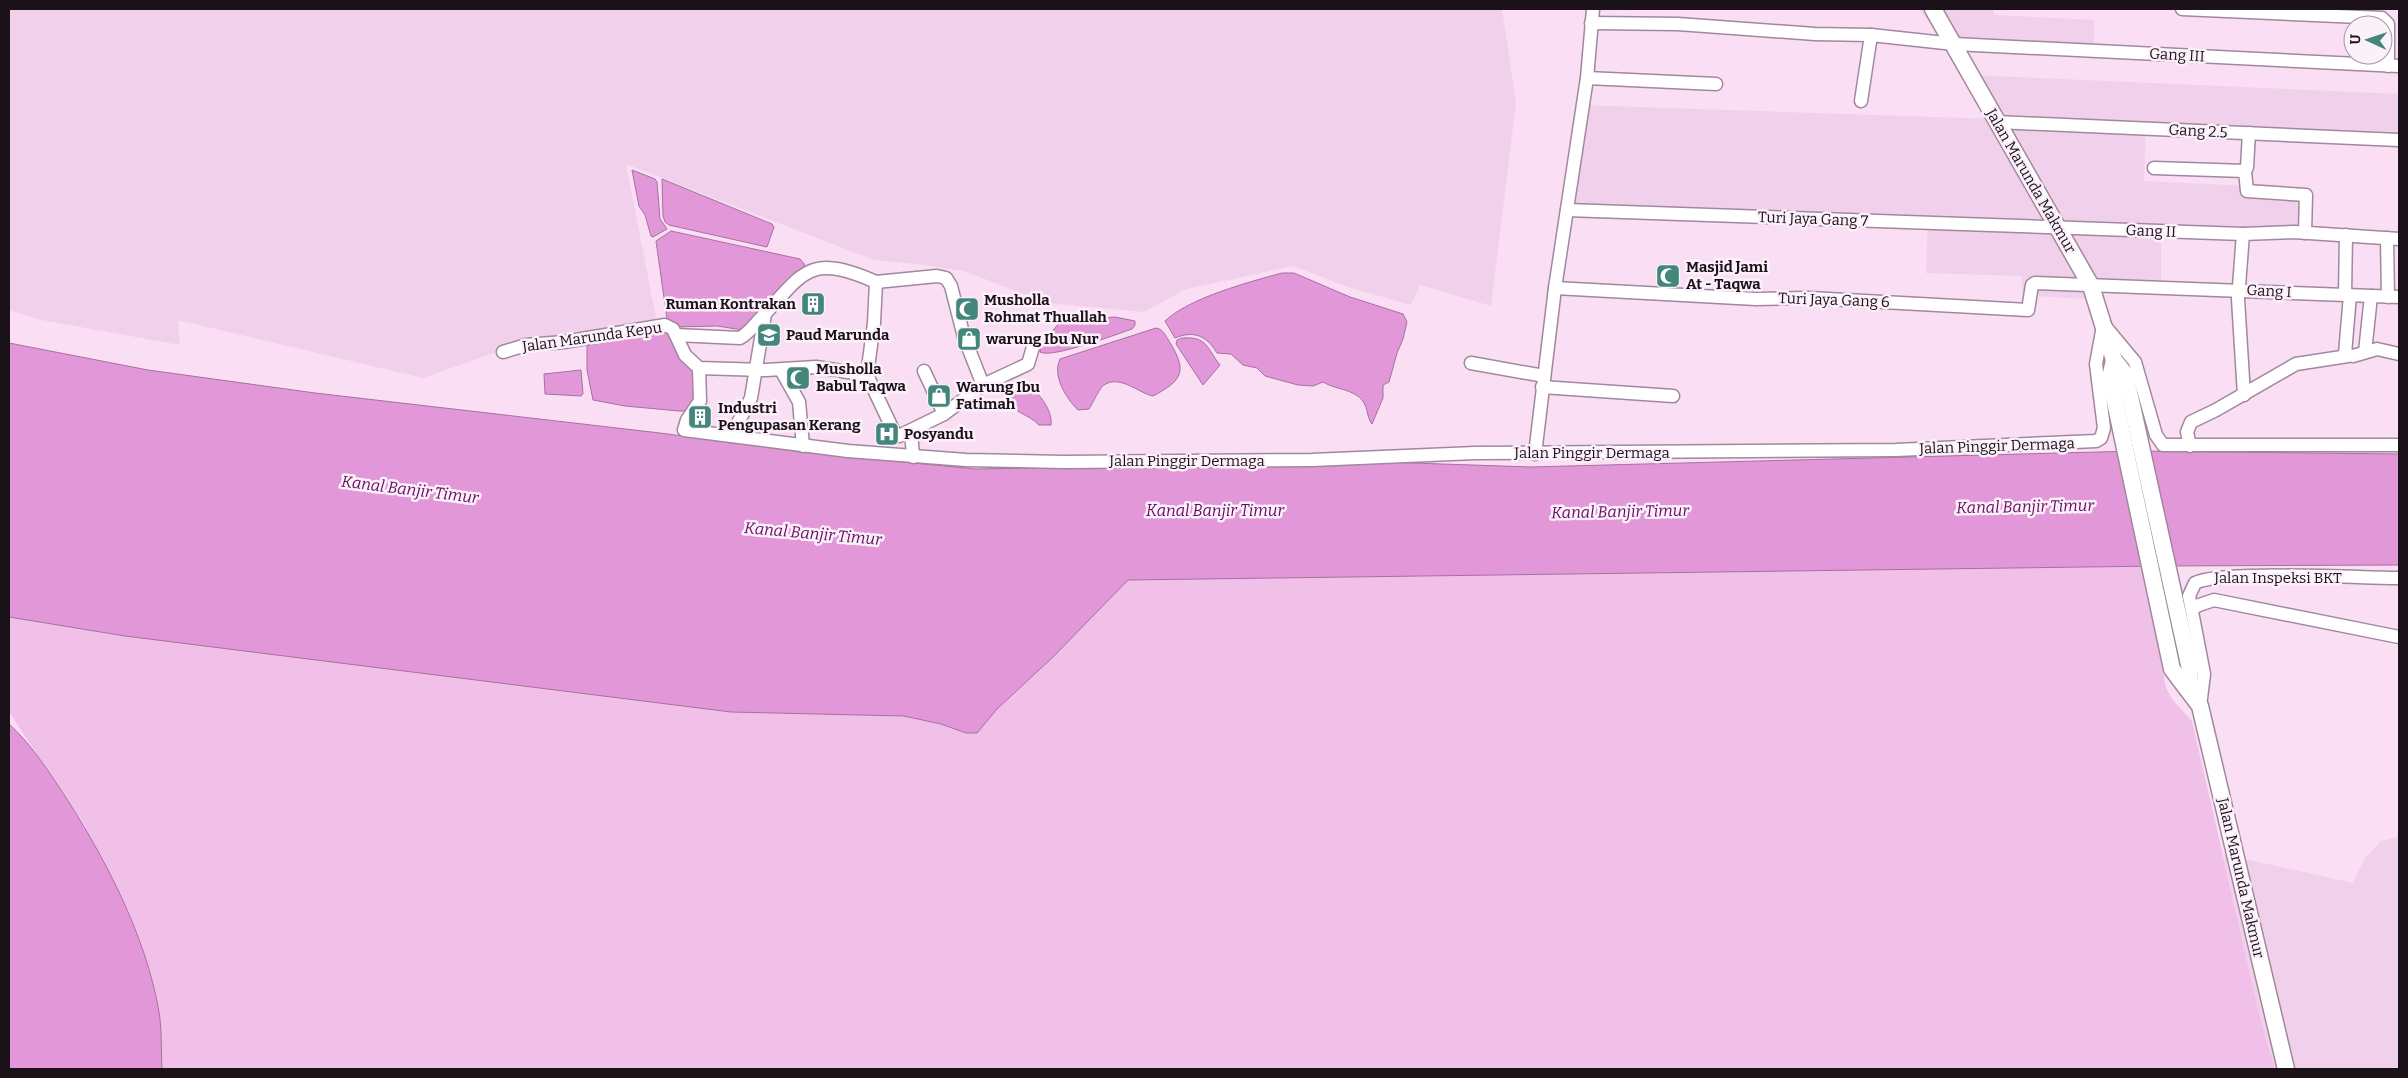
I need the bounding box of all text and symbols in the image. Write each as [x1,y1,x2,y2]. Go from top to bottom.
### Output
north arrow [2343,15,2393,65]
text: U [2347,33,2364,45]
street label: Gang III [2149,45,2205,65]
street label: Jalan Marunda Makmur [1982,105,2080,257]
street label: Gang 2.5 [2168,120,2228,142]
street label: Turi Jaya Gang 7 [1758,208,1869,230]
street label: Gang II [2125,221,2177,241]
place label: Masjid Jami At - Taqwa [1686,258,1768,293]
mosque icon: Masjid Jami At - Taqwa [1655,263,1681,289]
street label: Gang I [2246,281,2292,301]
street label: Turi Jaya Gang 6 [1778,289,1890,311]
building icon: Ruman Kontrakan [800,291,826,317]
place label: Musholla Rohmat Thuallah [984,291,1107,326]
place label: Ruman Kontrakan [665,295,796,313]
mosque icon: Musholla Rohmat Thuallah [954,296,980,322]
street label: Jalan Marunda Kepu [520,318,663,356]
school or university icon: Paud Marunda [756,322,782,348]
place label: Paud Marunda [786,326,890,344]
shop icon: warung Ibu Nur [956,326,982,352]
place label: warung Ibu Nur [985,330,1099,348]
place label: Musholla Babul Taqwa [816,360,906,395]
mosque icon: Musholla Babul Taqwa [785,365,811,391]
place label: Warung Ibu Fatimah [956,378,1040,413]
shop icon: Warung Ibu Fatimah [926,383,952,409]
place label: Industri Pengupasan Kerang [718,399,861,434]
building icon: Industri Pengupasan Kerang [687,404,713,430]
hospital icon: Posyandu [874,421,900,447]
place label: Posyandu [904,425,974,443]
street label: Jalan Pinggir Dermaga [1918,434,2075,458]
street label: Jalan Pinggir Dermaga [1513,444,1670,462]
street label: Jalan Pinggir Dermaga [1108,452,1265,470]
water label: Kanal Banjir Timur [340,472,481,508]
water label: Kanal Banjir Timur [1956,496,2096,517]
water label: Kanal Banjir Timur [1146,501,1285,520]
water label: Kanal Banjir Timur [1551,501,1691,522]
water label: Kanal Banjir Timur [743,518,884,549]
street label: Jalan Inspeksi BKT [2213,569,2342,587]
street label: Jalan Marunda Makmur [2214,795,2268,960]

